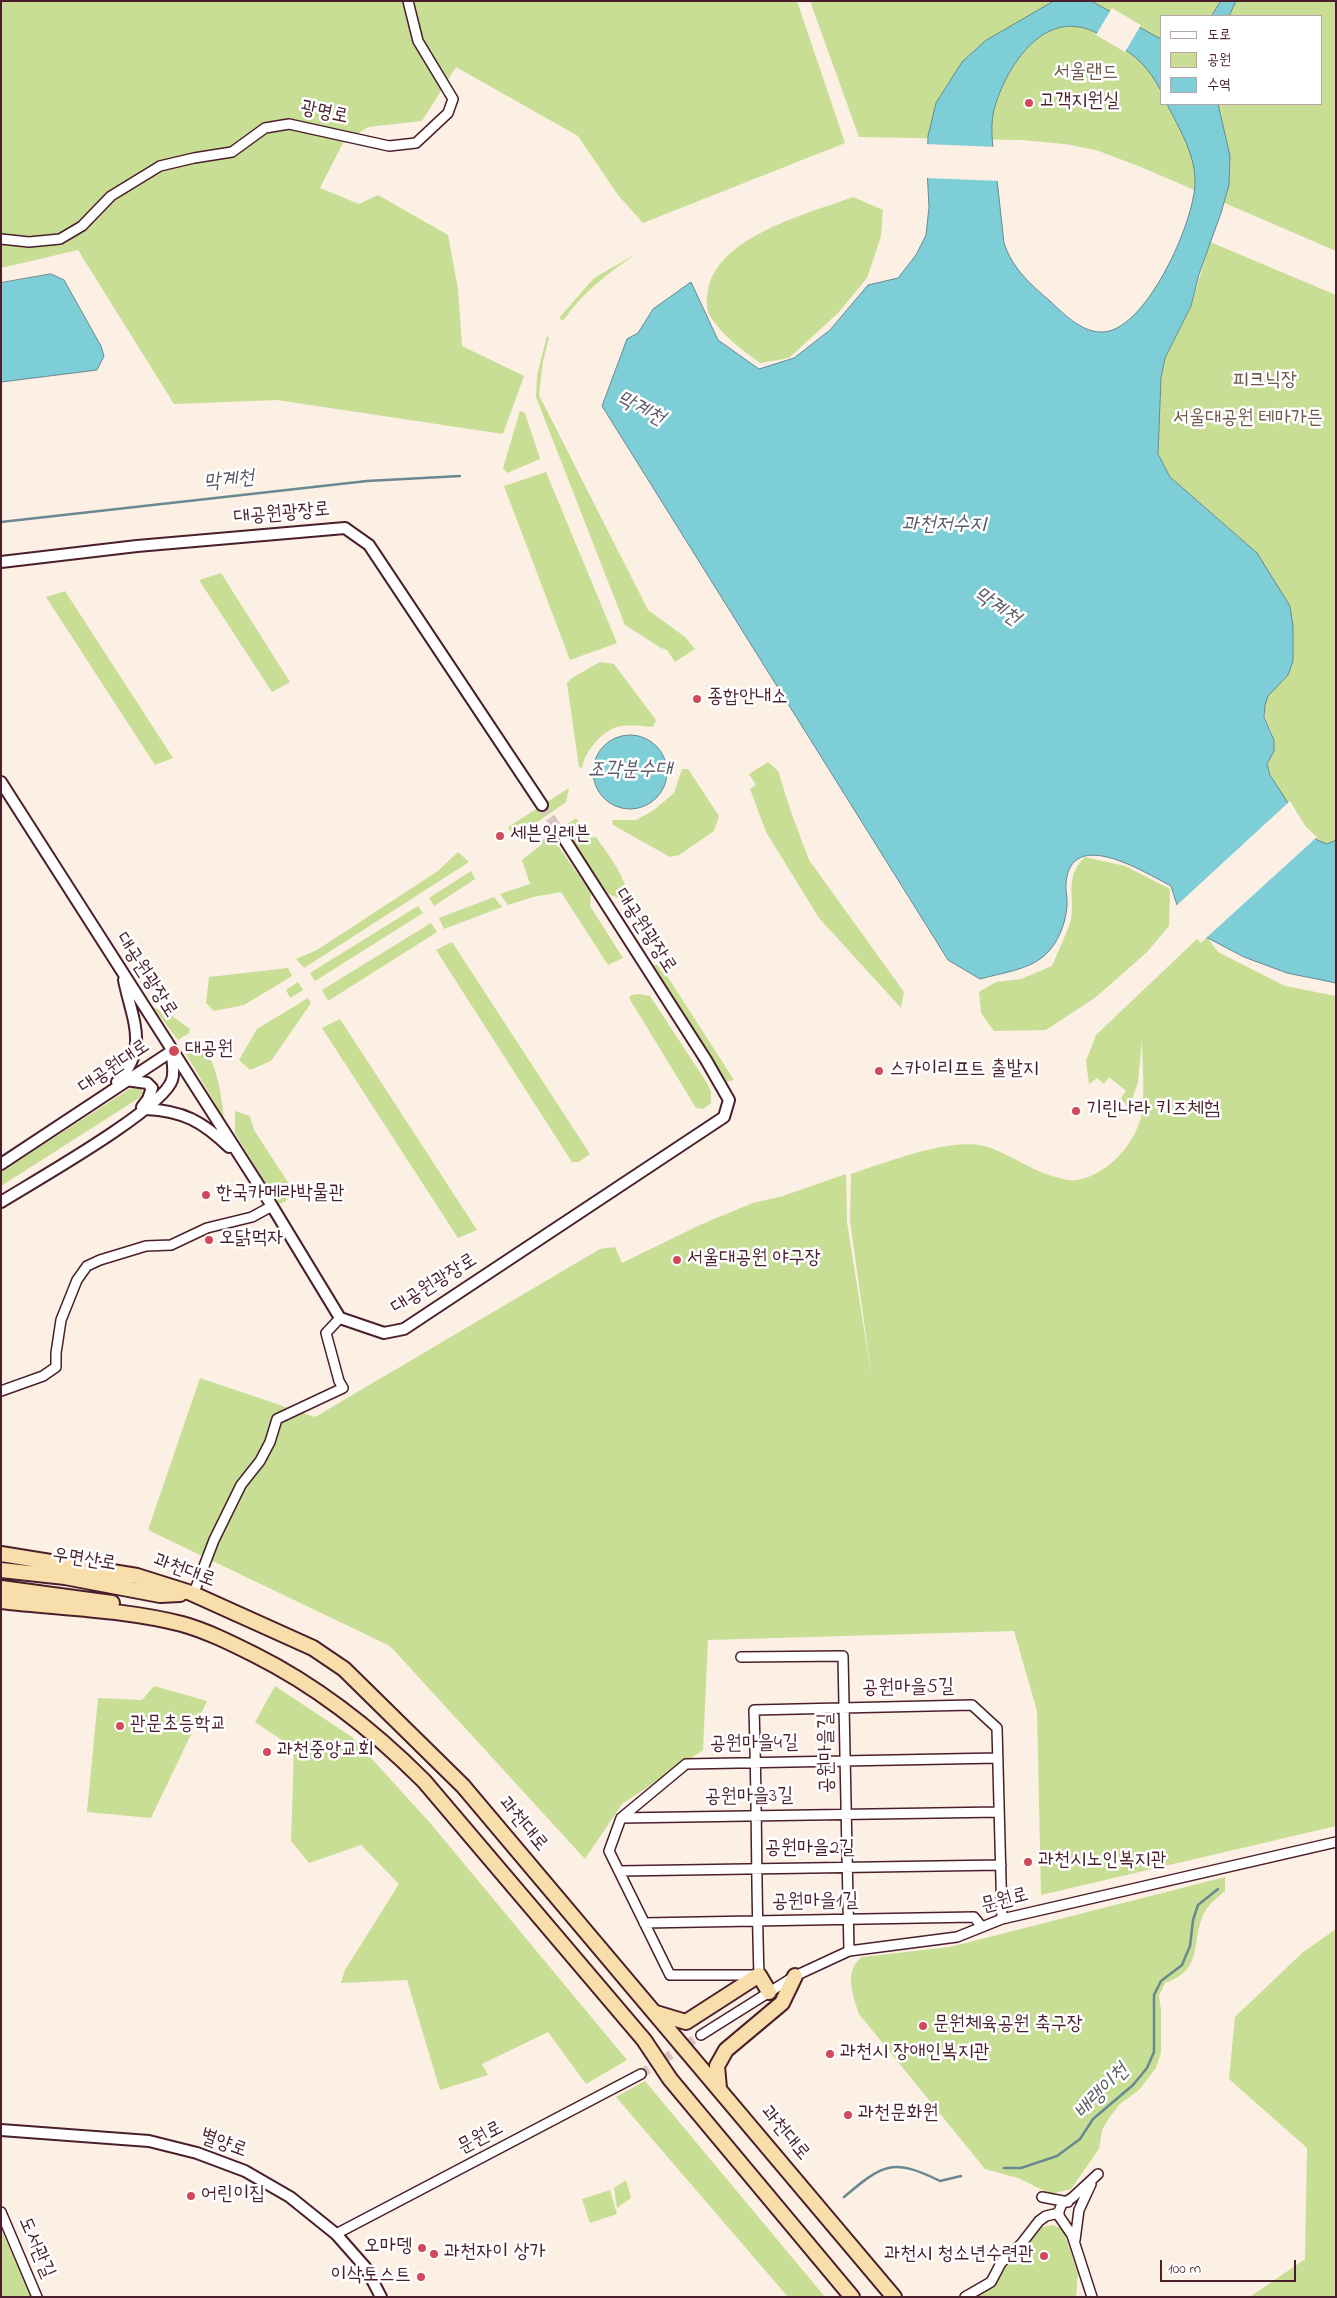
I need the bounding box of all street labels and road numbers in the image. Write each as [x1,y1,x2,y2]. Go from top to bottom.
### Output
street label: 광명로 [298,97,350,131]
street label: 대공원광장로 [233,499,331,531]
street label: 대공원광장로 [608,885,680,979]
street label: 대공원광장로 [109,929,181,1023]
street label: 대공원대로 [75,1036,155,1100]
street label: 대공원광장로 [388,1249,482,1321]
street label: 우면산로 [50,1544,118,1578]
street label: 과천대로 [150,1550,218,1594]
street label: 공원마을5길 [862,1676,954,1702]
street label: 공원마을길 [815,1713,841,1793]
street label: 공원마을4길 [709,1732,799,1758]
street label: 공원마을3길 [704,1785,794,1811]
street label: 과천대로 [492,1793,552,1857]
street label: 공원마을2길 [765,1838,855,1862]
street label: 문원로 [979,1884,1031,1920]
street label: 공원마을1길 [771,1890,859,1916]
street label: 과천대로 [754,2102,814,2166]
street label: 문원로 [454,2117,508,2161]
street label: 별양로 [196,2125,250,2165]
street label: 도서관길 [11,2214,59,2282]

